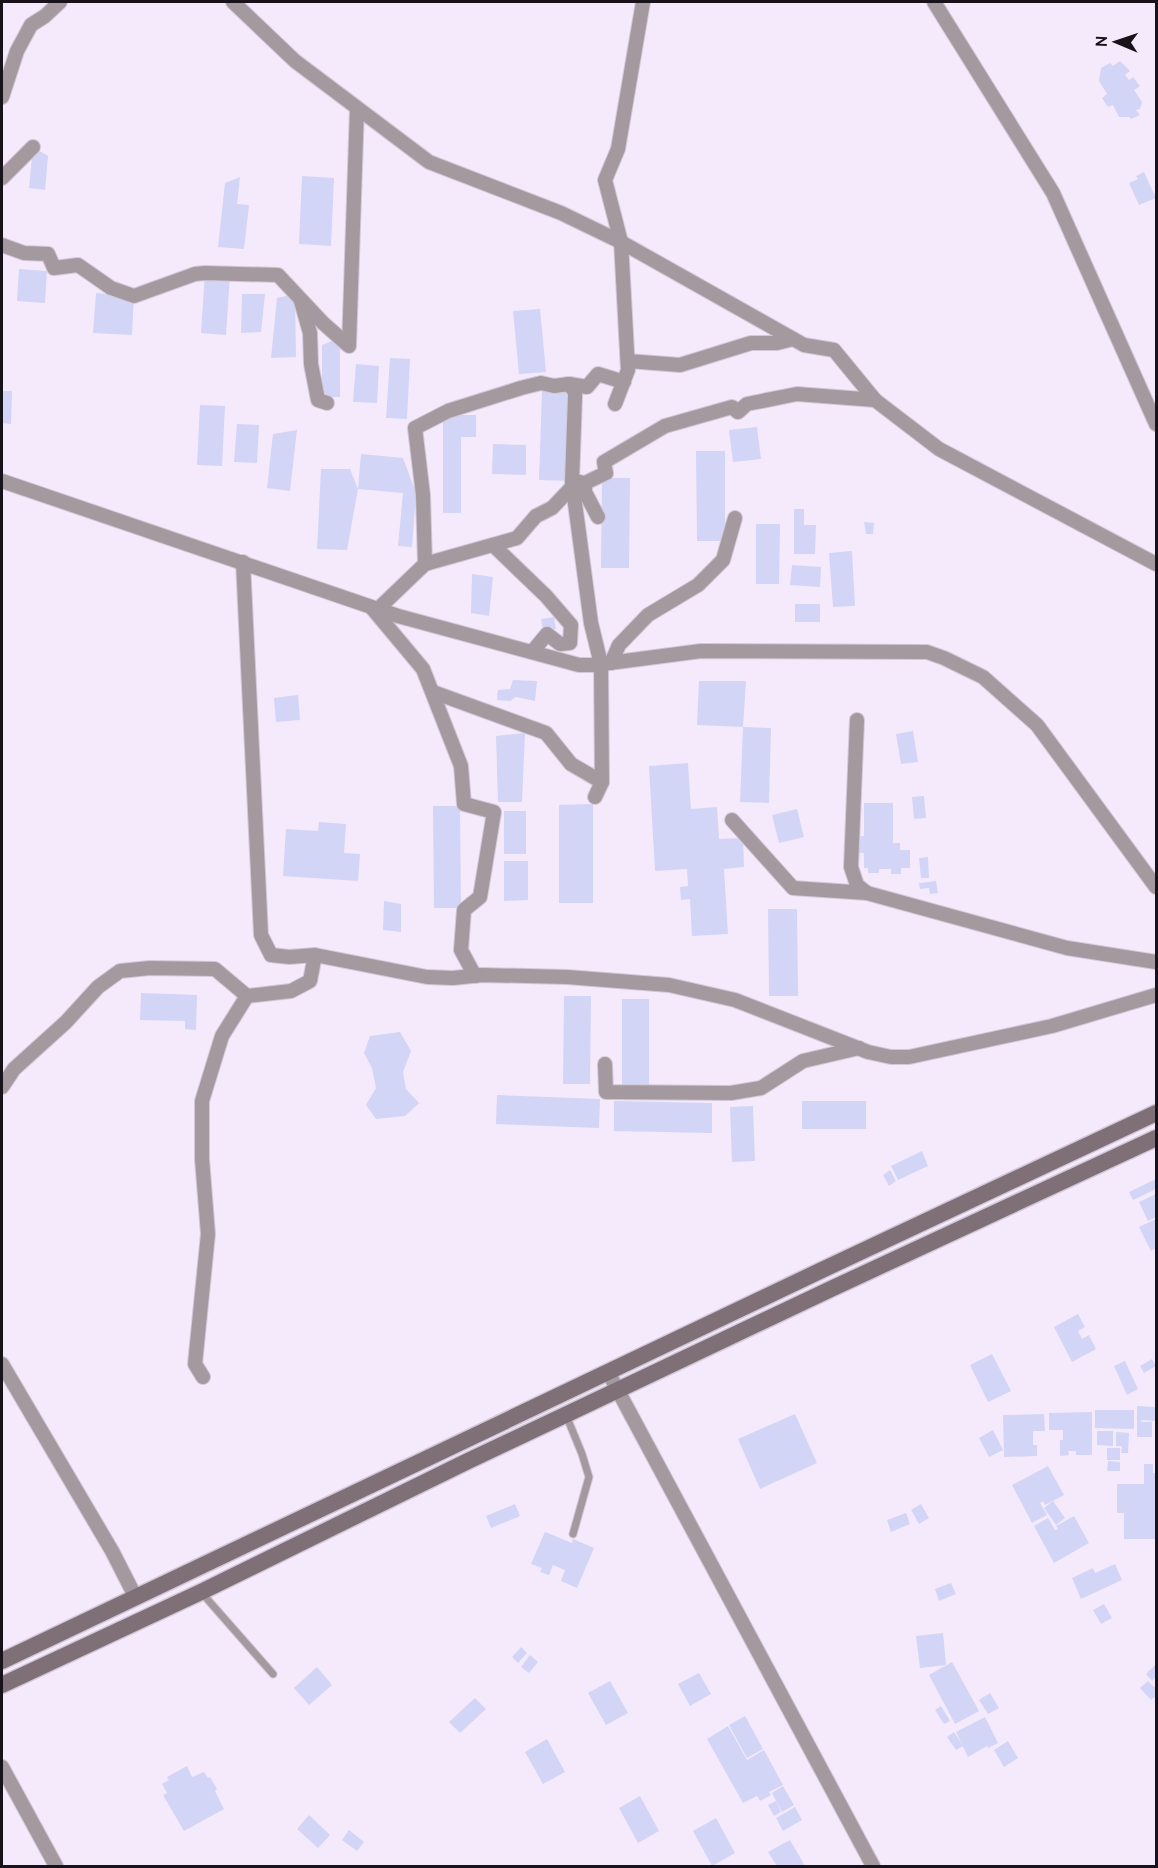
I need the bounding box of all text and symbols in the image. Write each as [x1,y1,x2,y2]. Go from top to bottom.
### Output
north arrow [1086,12,1146,72]
text: N [1092,36,1111,47]

